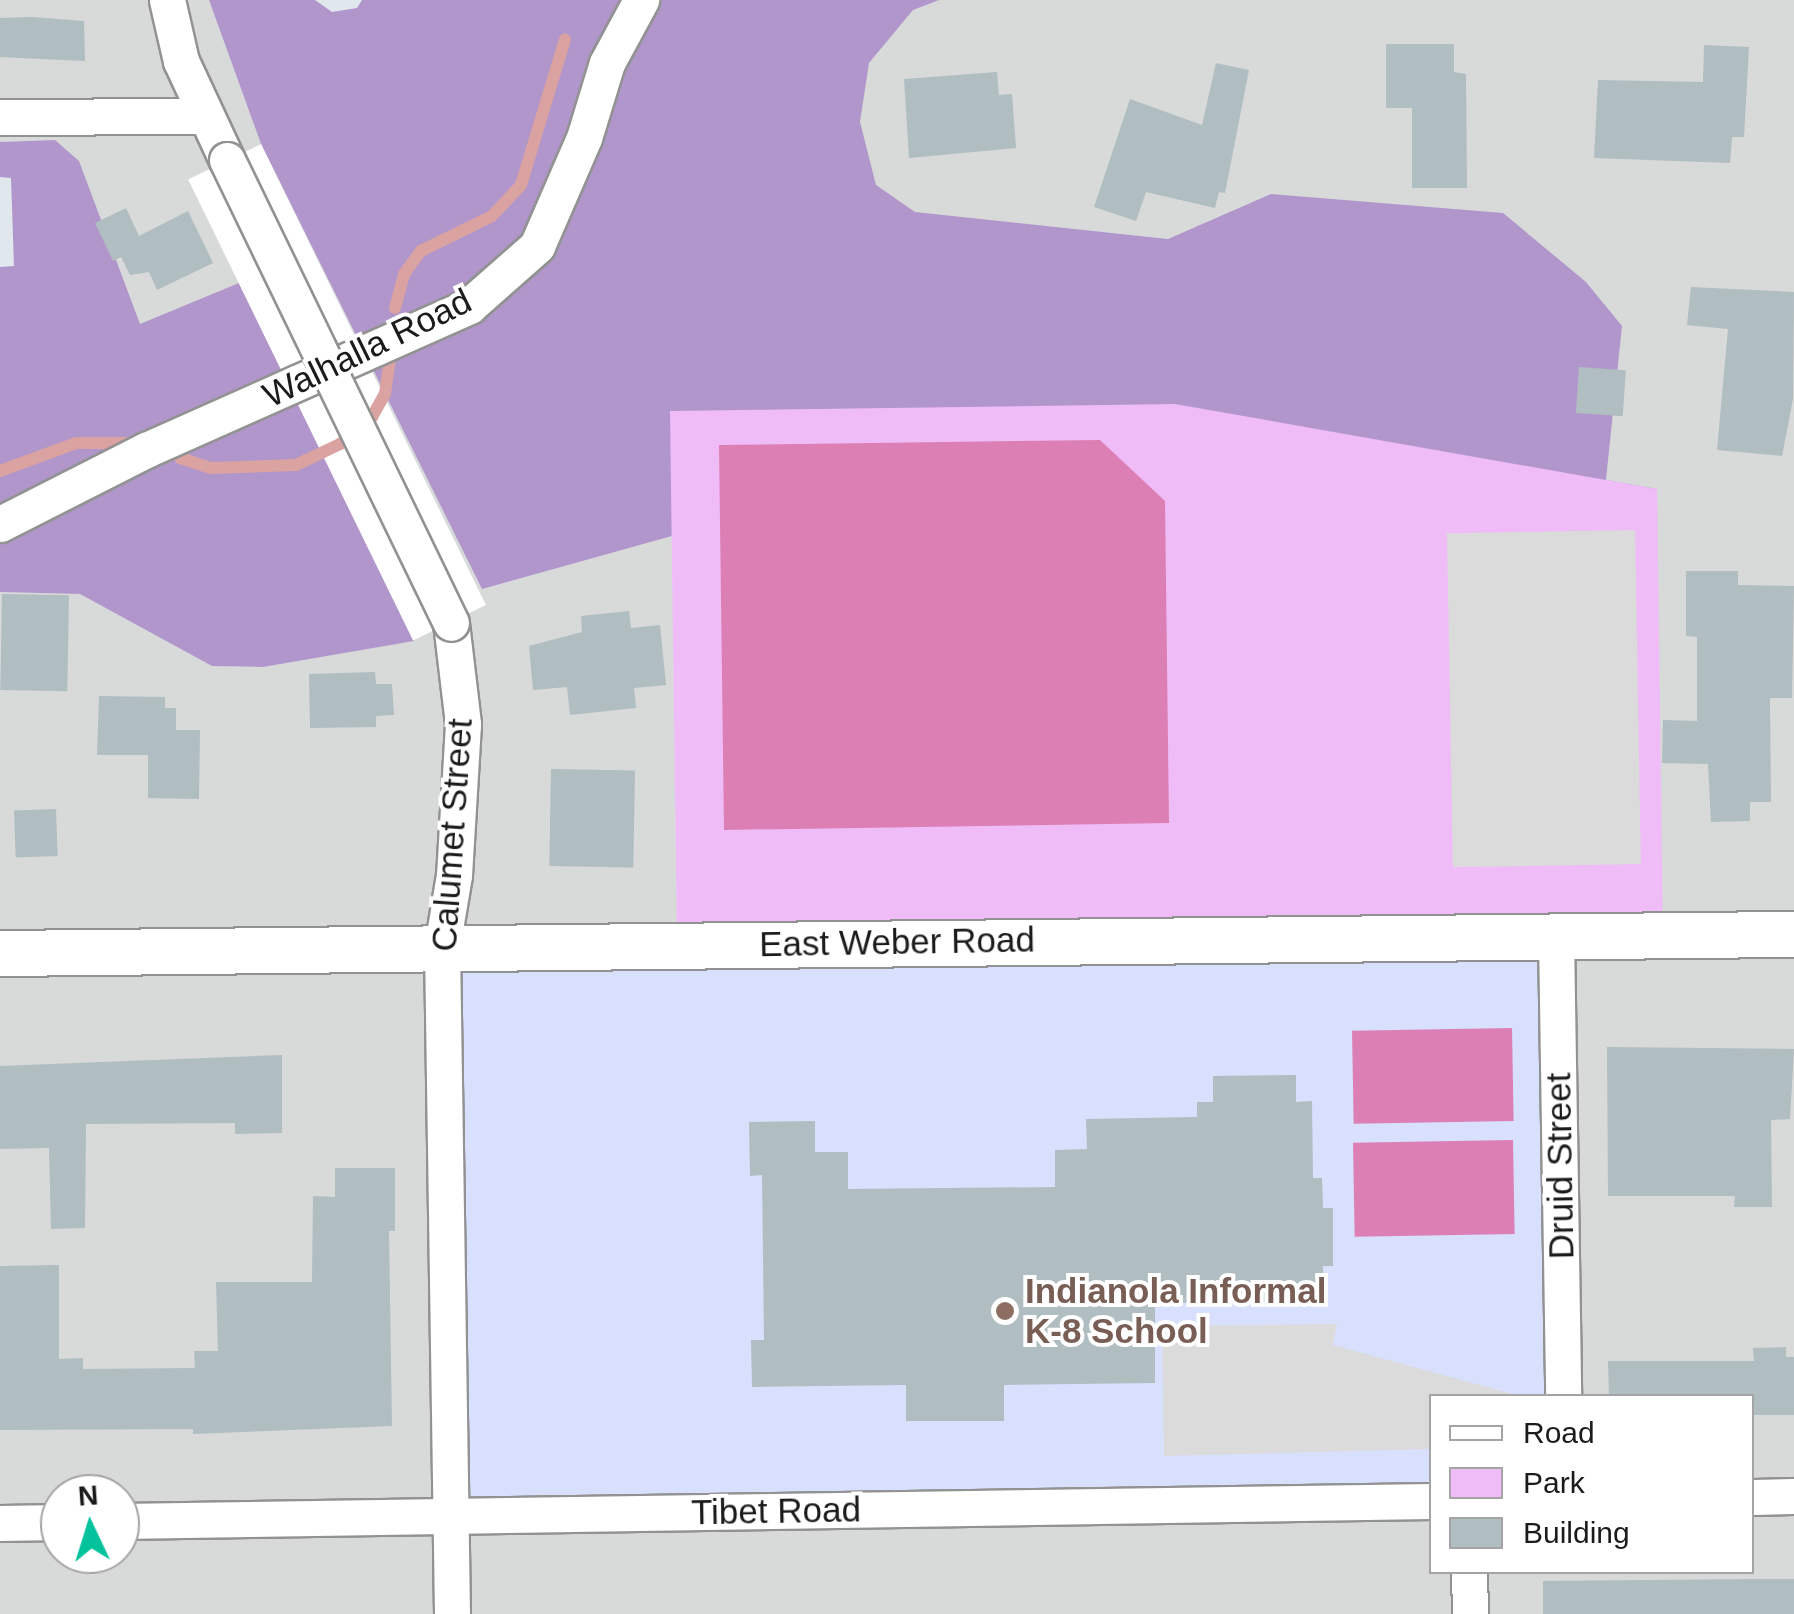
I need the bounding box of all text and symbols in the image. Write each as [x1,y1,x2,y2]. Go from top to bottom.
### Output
street label: Walhalla Road [256,280,478,416]
street label: Calumet Street [423,717,481,953]
street label: East Weber Road [759,919,1035,965]
street label: Druid Street [1537,1072,1583,1260]
place label: Indianola Informal K-8 School [1025,1270,1326,1352]
marker: Indianola Informal K-8 School [994,1300,1016,1322]
legend [1429,1394,1754,1574]
text: Road [1523,1416,1595,1449]
text: Park [1523,1466,1585,1499]
north arrow [40,1474,140,1574]
text: N [77,1479,99,1512]
street label: Tibet Road [691,1489,861,1533]
text: Building [1523,1516,1630,1549]

